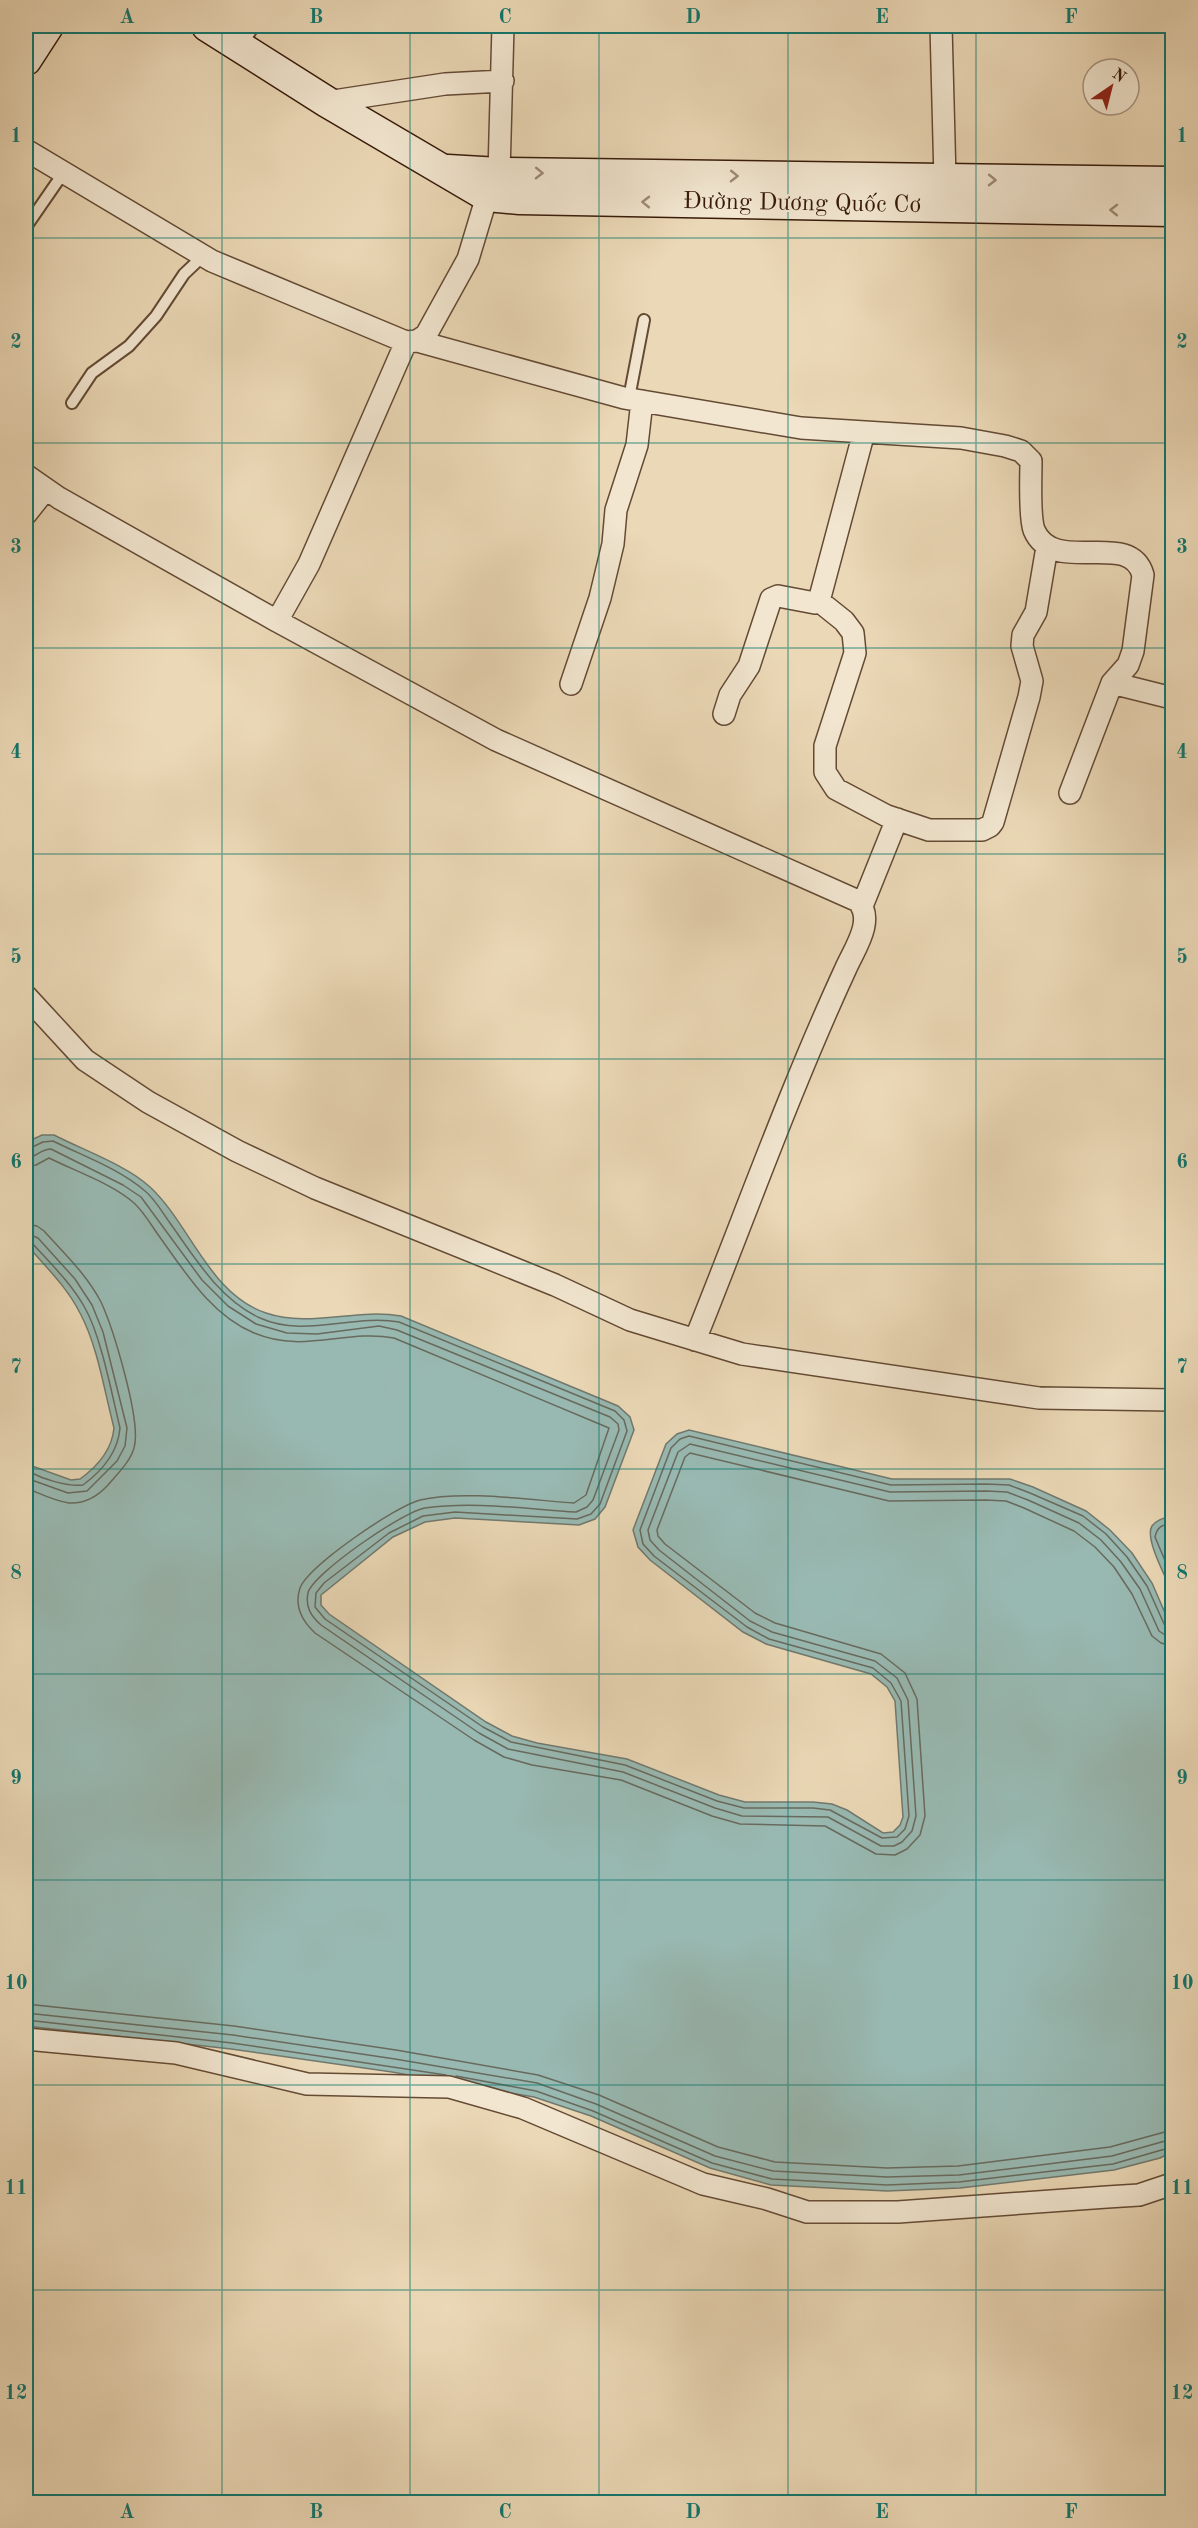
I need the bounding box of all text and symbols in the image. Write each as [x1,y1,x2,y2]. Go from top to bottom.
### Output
text: A [119,8,135,28]
text: B [309,8,323,28]
text: C [498,8,512,28]
text: D [685,8,701,28]
text: E [875,8,889,28]
text: F [1064,8,1078,28]
north arrow [1081,57,1141,117]
text: N [1109,66,1129,87]
text: 1 [10,127,22,147]
text: 1 [1176,127,1188,147]
one-way arrow [534,167,543,179]
one-way arrow [729,170,738,182]
one-way arrow [987,173,996,186]
street label: Đường Dương Quốc Cơ [683,189,921,218]
one-way arrow [642,195,651,208]
one-way arrow [1110,204,1119,216]
text: 2 [10,333,22,353]
text: 2 [1176,333,1188,353]
text: 3 [10,538,22,558]
text: 3 [1176,538,1188,558]
text: 4 [10,743,22,763]
text: 4 [1176,743,1188,763]
text: 5 [10,947,22,968]
text: 5 [1176,947,1188,968]
text: 6 [10,1153,22,1173]
text: 6 [1176,1153,1188,1173]
text: 7 [10,1358,22,1378]
text: 7 [1176,1358,1188,1378]
text: 8 [10,1564,22,1584]
text: 8 [1176,1564,1188,1584]
text: 9 [10,1769,22,1789]
text: 9 [1176,1769,1188,1789]
text: 10 [4,1974,28,1994]
text: 10 [1170,1974,1194,1994]
text: 11 [4,2179,28,2199]
text: 11 [1170,2179,1194,2199]
text: 12 [4,2384,28,2404]
text: 12 [1170,2384,1194,2404]
text: A [119,2503,135,2523]
text: B [309,2503,323,2523]
text: C [498,2503,512,2523]
text: D [685,2503,701,2523]
text: E [875,2503,889,2523]
text: F [1064,2503,1078,2523]

